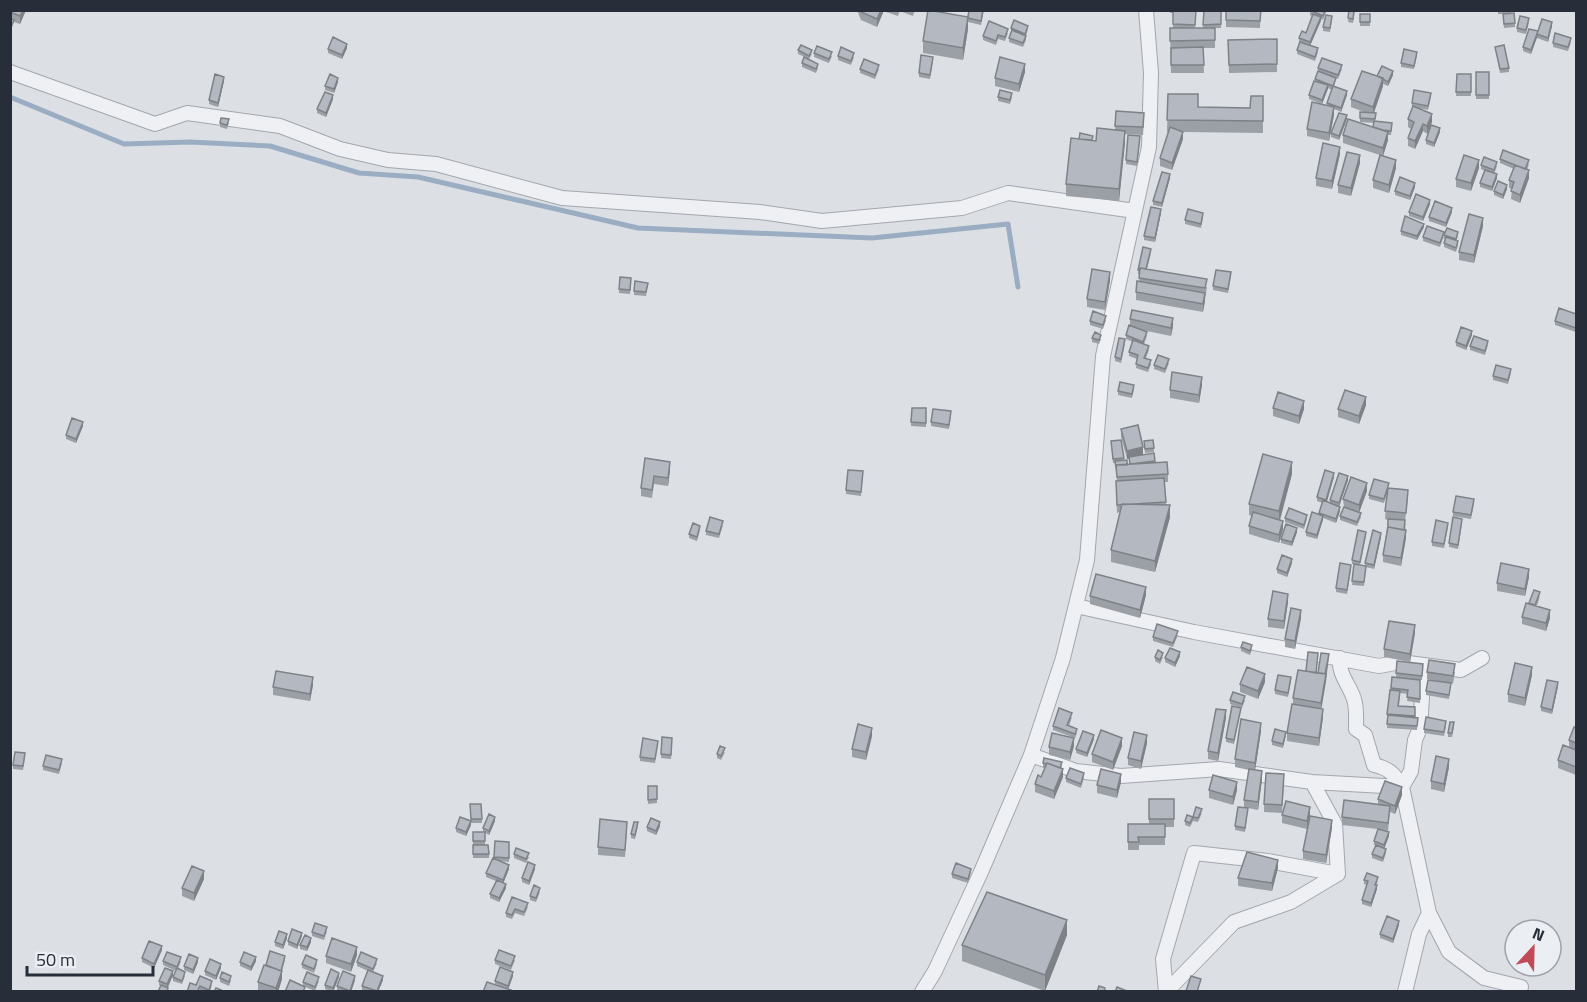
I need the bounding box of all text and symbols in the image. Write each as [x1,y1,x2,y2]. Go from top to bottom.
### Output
north arrow [1503,918,1563,978]
text: N [1529,921,1548,947]
scale bar [27,939,153,977]
text: 50 m [36,946,75,973]

